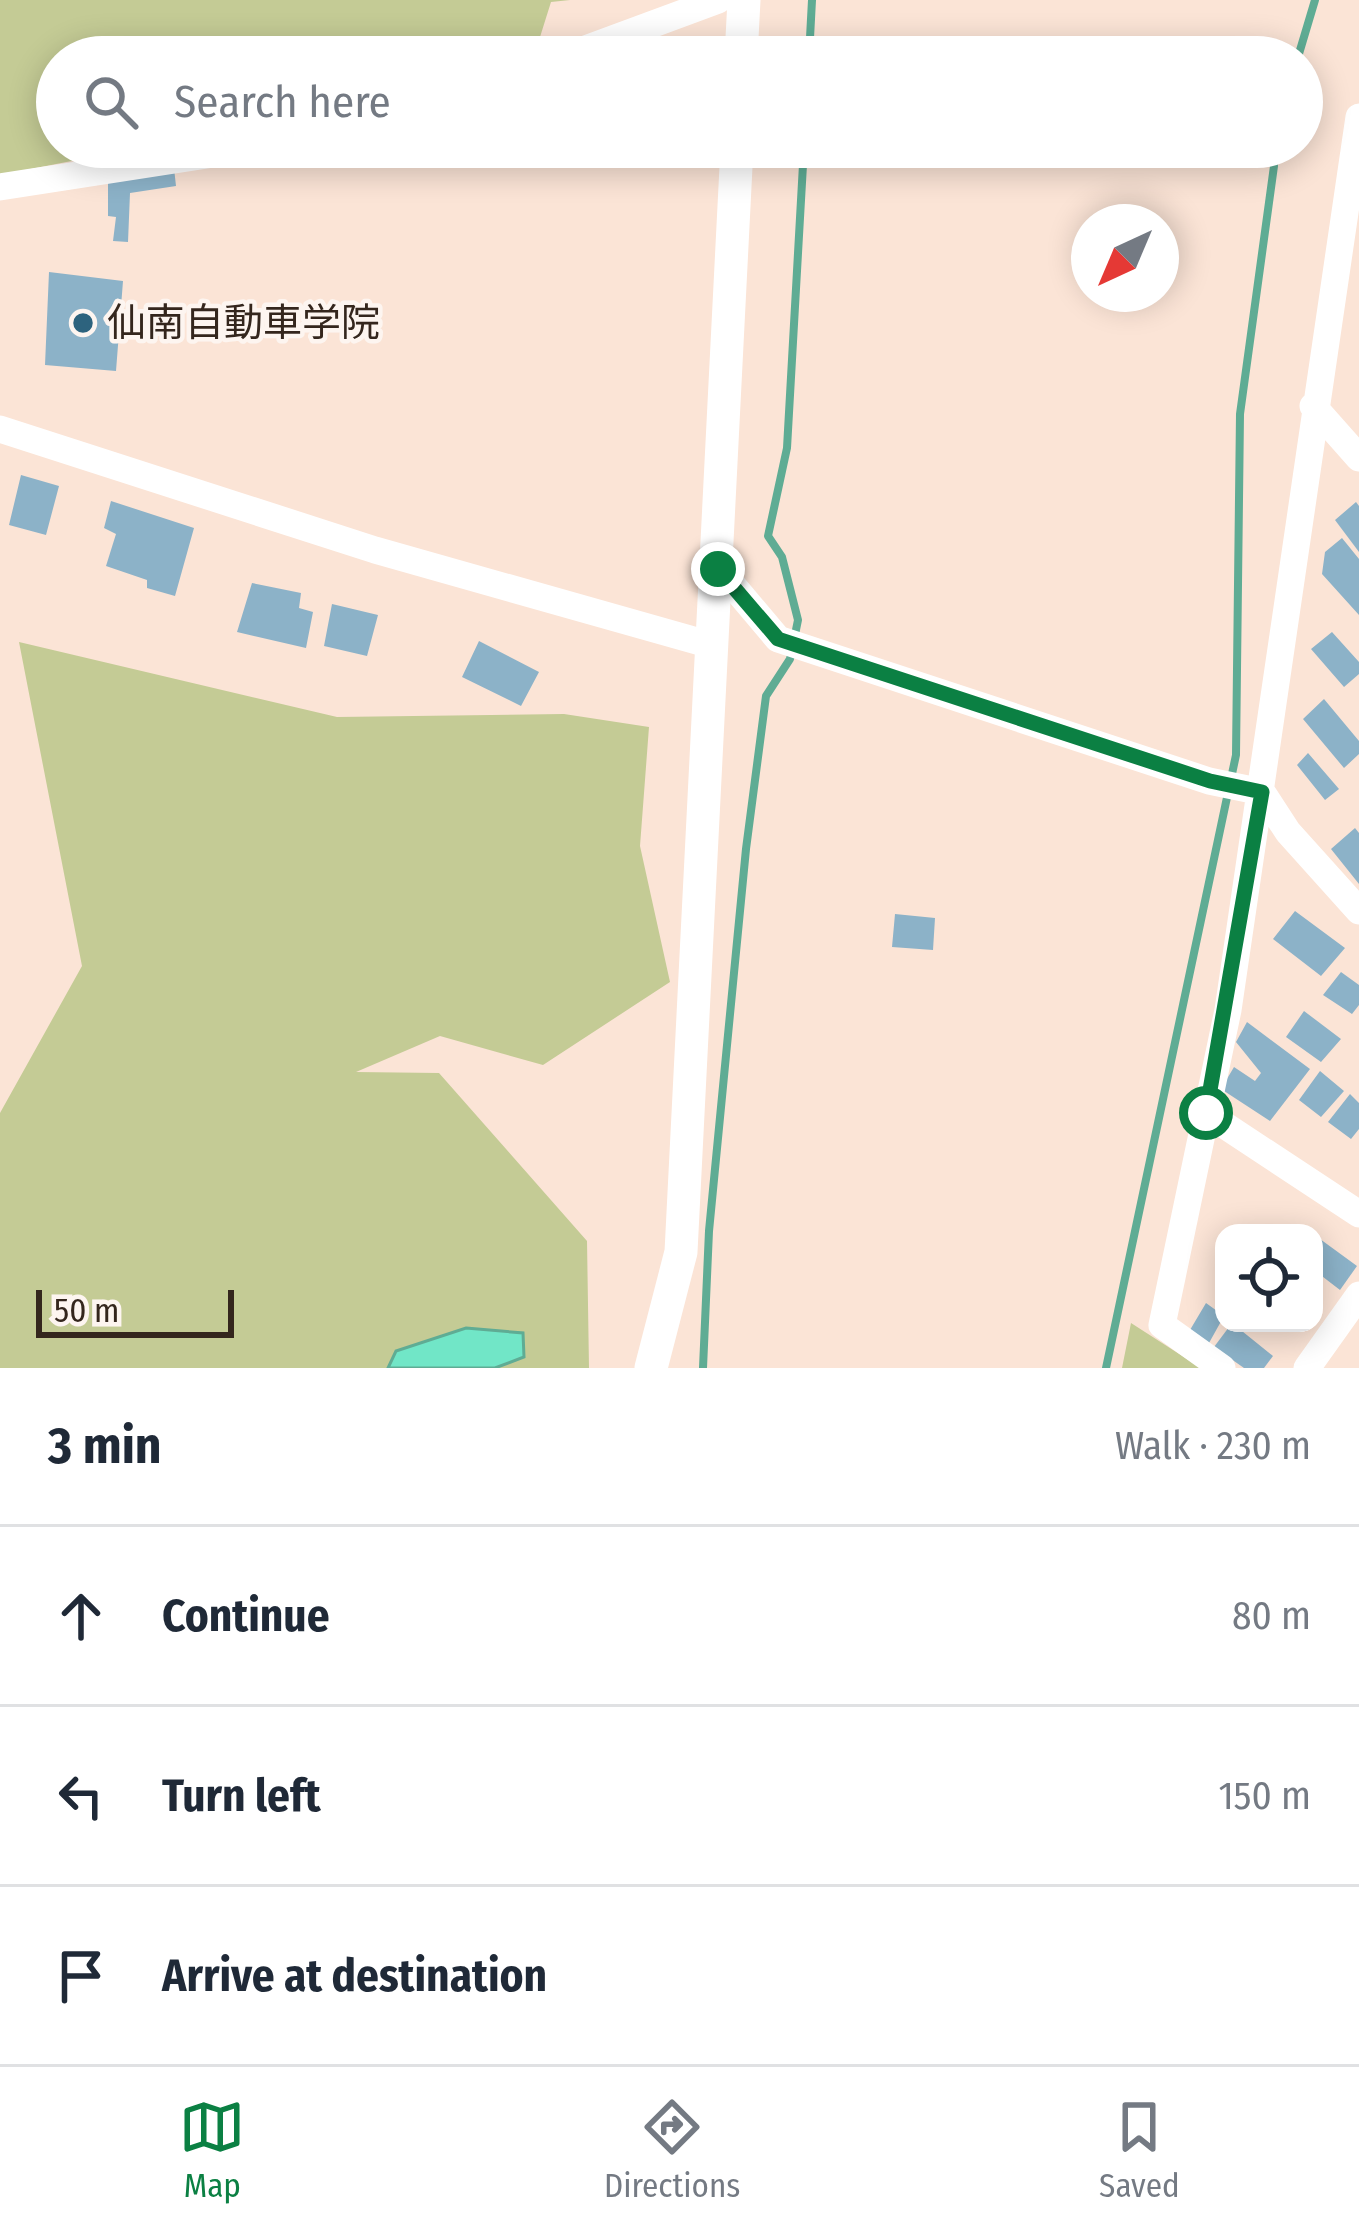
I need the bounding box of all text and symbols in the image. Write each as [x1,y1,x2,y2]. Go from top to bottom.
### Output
search box [36,36,1323,168]
icon: search [78,69,144,135]
text: Search here [174,75,391,129]
north arrow [1071,204,1179,312]
place label: 仙南自動車学院 [107,300,380,346]
marker: 仙南自動車学院 [70,310,96,336]
route end [691,542,745,596]
route start [1179,1086,1233,1140]
map controls [1215,1224,1323,1332]
button: locate [1215,1224,1323,1332]
scale bar [36,1284,234,1337]
text: 50 m [54,1291,119,1331]
text: 3 min [48,1415,162,1477]
text: Walk · 230 m [1115,1423,1311,1469]
icon: ahead [48,1583,114,1649]
text: Continue [162,1589,330,1643]
text: 80 m [1232,1593,1311,1639]
icon: left [48,1763,114,1829]
text: Turn left [162,1769,321,1823]
text: 150 m [1218,1773,1311,1819]
icon: arrive [48,1943,114,2009]
text: Arrive at destination [162,1949,547,2003]
tab: Map [179,2094,245,2206]
tab: Directions [604,2094,740,2206]
tab: Saved [1099,2094,1180,2206]

